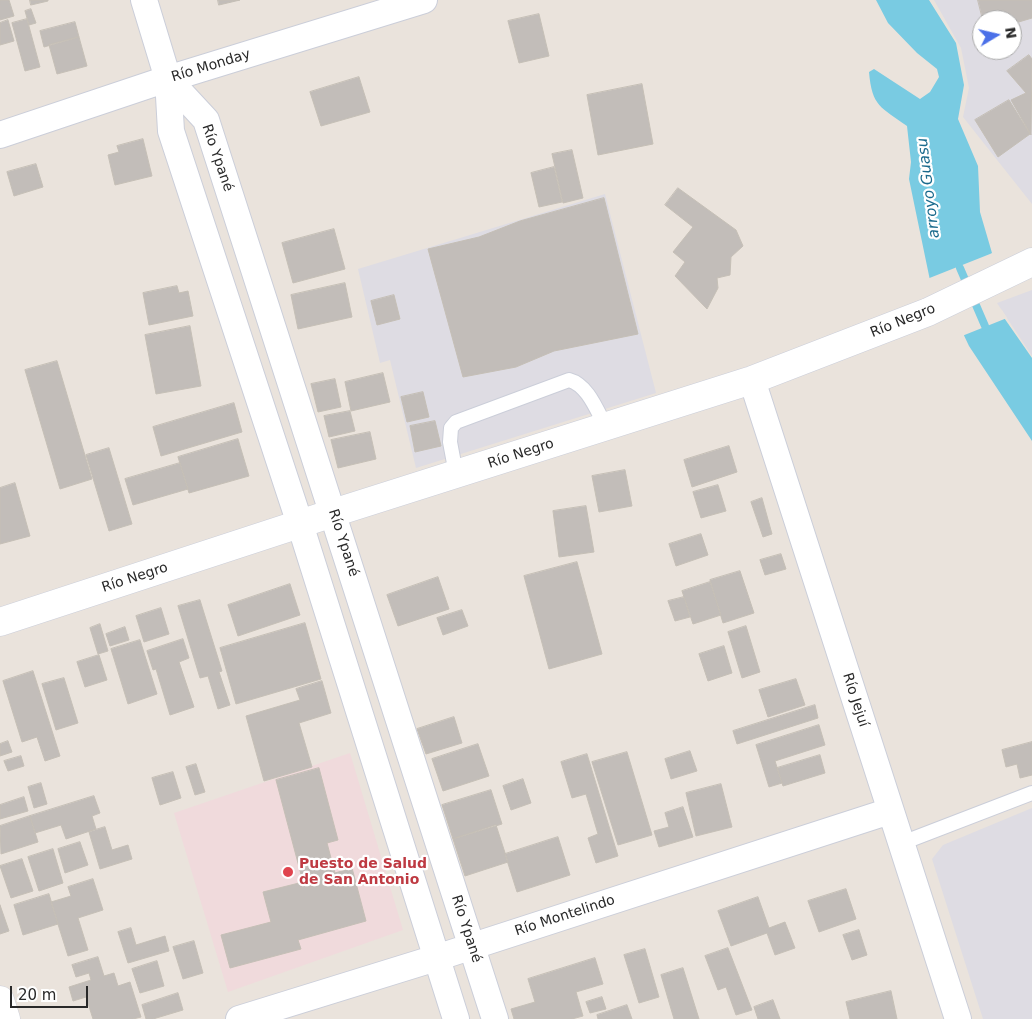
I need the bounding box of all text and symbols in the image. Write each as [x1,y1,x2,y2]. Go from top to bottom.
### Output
north arrow [972,10,1022,60]
text: N [1002,26,1020,40]
street label: Río Monday [169,46,253,86]
street label: Río Ypané [198,122,236,194]
water label: arroyo Guasu [914,137,944,239]
street label: Río Negro [868,300,938,342]
street label: Río Negro [486,435,556,473]
street label: Río Ypané [324,507,362,579]
street label: Río Negro [100,559,170,597]
street label: Río Jejuí [838,671,872,729]
place label: Puesto de Salud de San Antonio [299,856,427,889]
marker: Puesto de Salud de San Antonio [281,865,295,879]
street label: Río Montelindo [513,892,617,940]
street label: Río Ypané [447,893,485,965]
scale bar [12,976,90,1008]
text: 20 m [18,986,56,1004]

